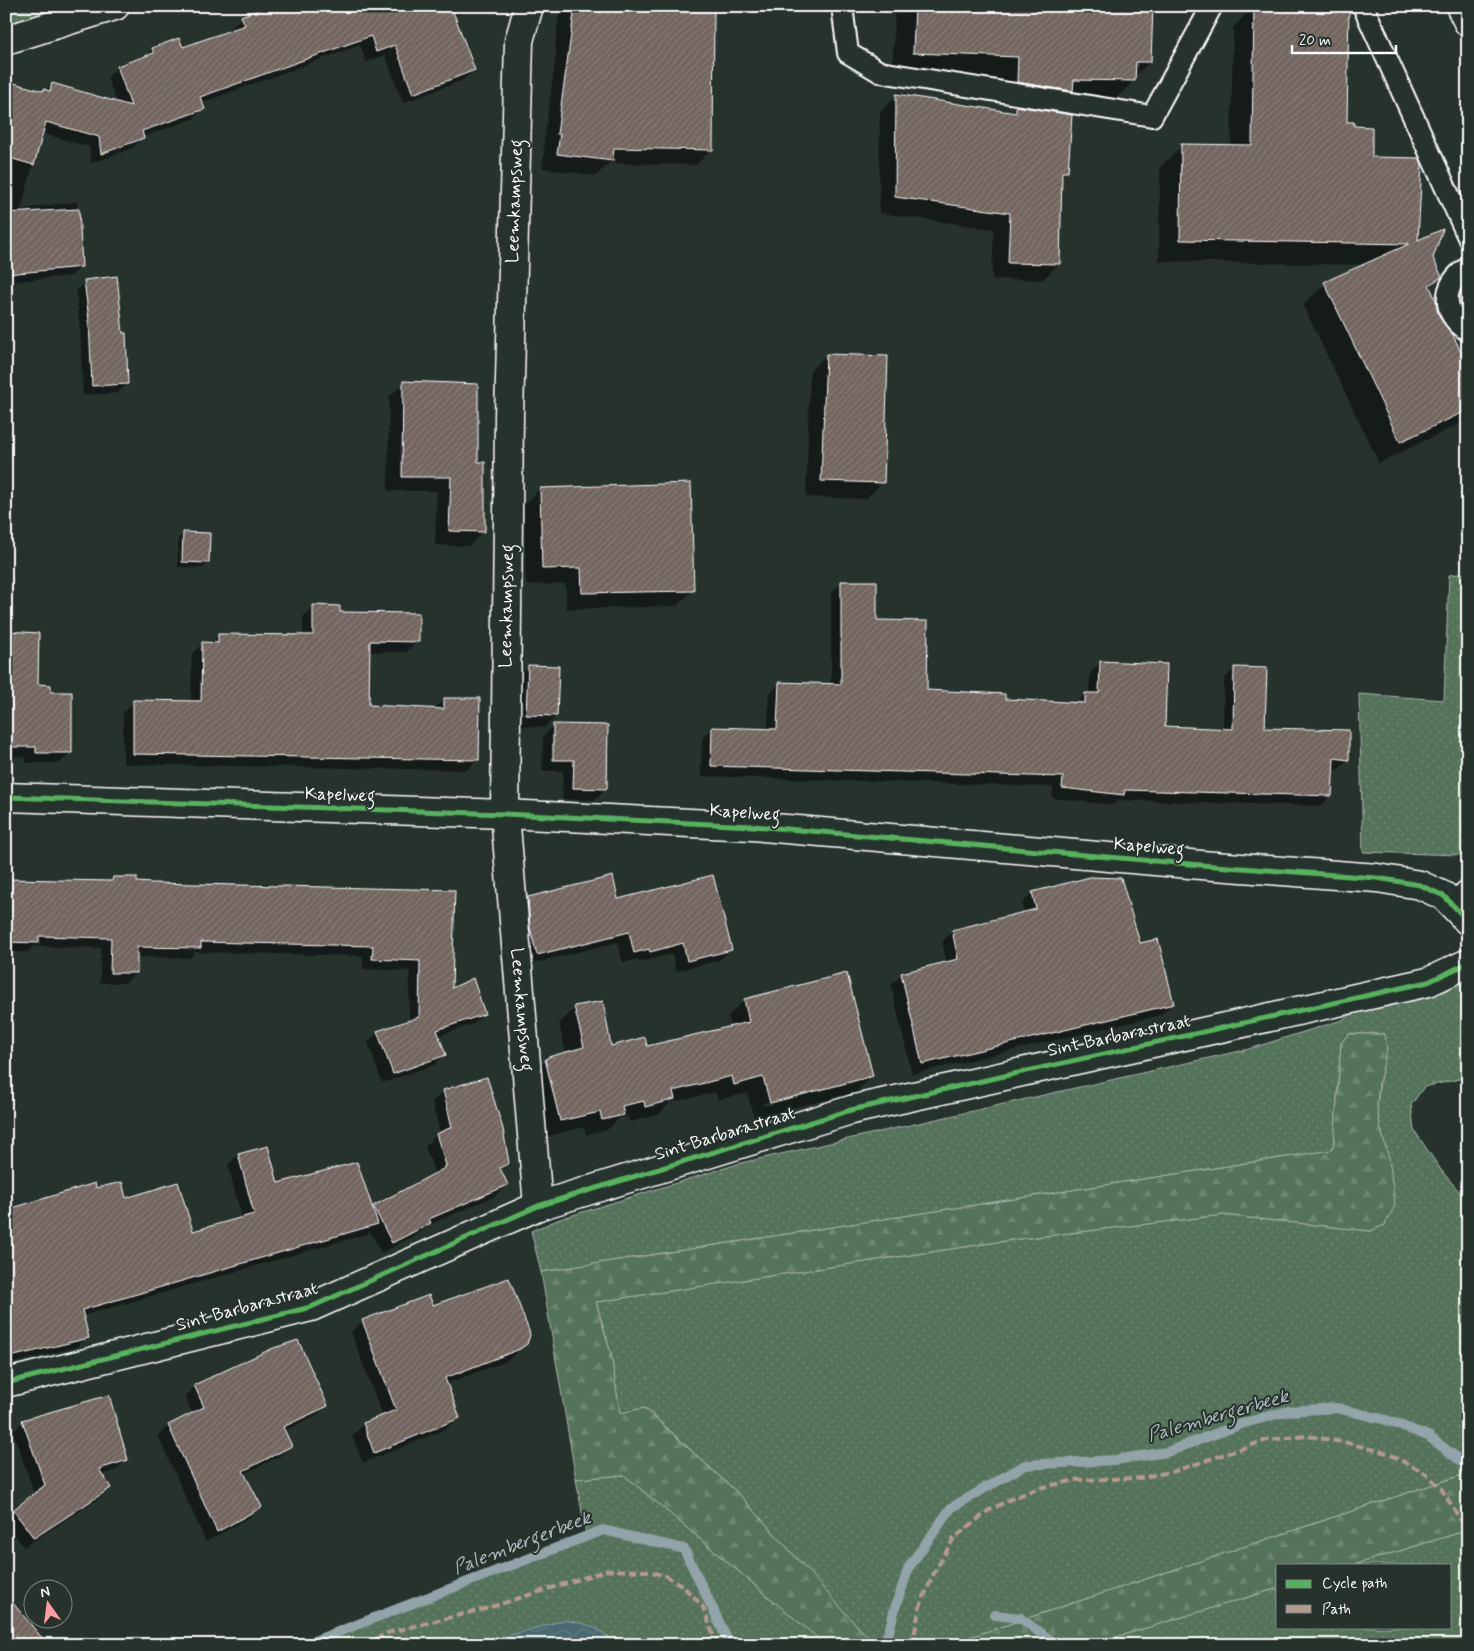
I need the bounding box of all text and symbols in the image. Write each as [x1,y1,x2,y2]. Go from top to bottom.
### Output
scale bar [1292,22,1395,54]
text: 20 m [1299,31,1331,51]
street label: Leemkampsweg [501,139,531,263]
street label: Leemkampsweg [494,544,522,668]
street label: Kapelweg [304,782,376,810]
street label: Kapelweg [709,799,781,829]
street label: Kapelweg [1112,832,1185,864]
street label: Leemkampsweg [504,947,539,1073]
street label: Sint Barbarastraat [1045,1009,1193,1063]
street label: Sint Barbarastraat [652,1101,799,1167]
street label: Sint Barbarastraat [173,1276,321,1337]
water label: Palembergerbeek [1145,1384,1293,1450]
water label: Palembergerbeek [450,1505,596,1583]
legend [1276,1564,1452,1628]
text: Cycle path [1322,1574,1387,1594]
north arrow [22,1578,72,1628]
text: N [38,1582,52,1602]
text: Path [1322,1600,1351,1620]

